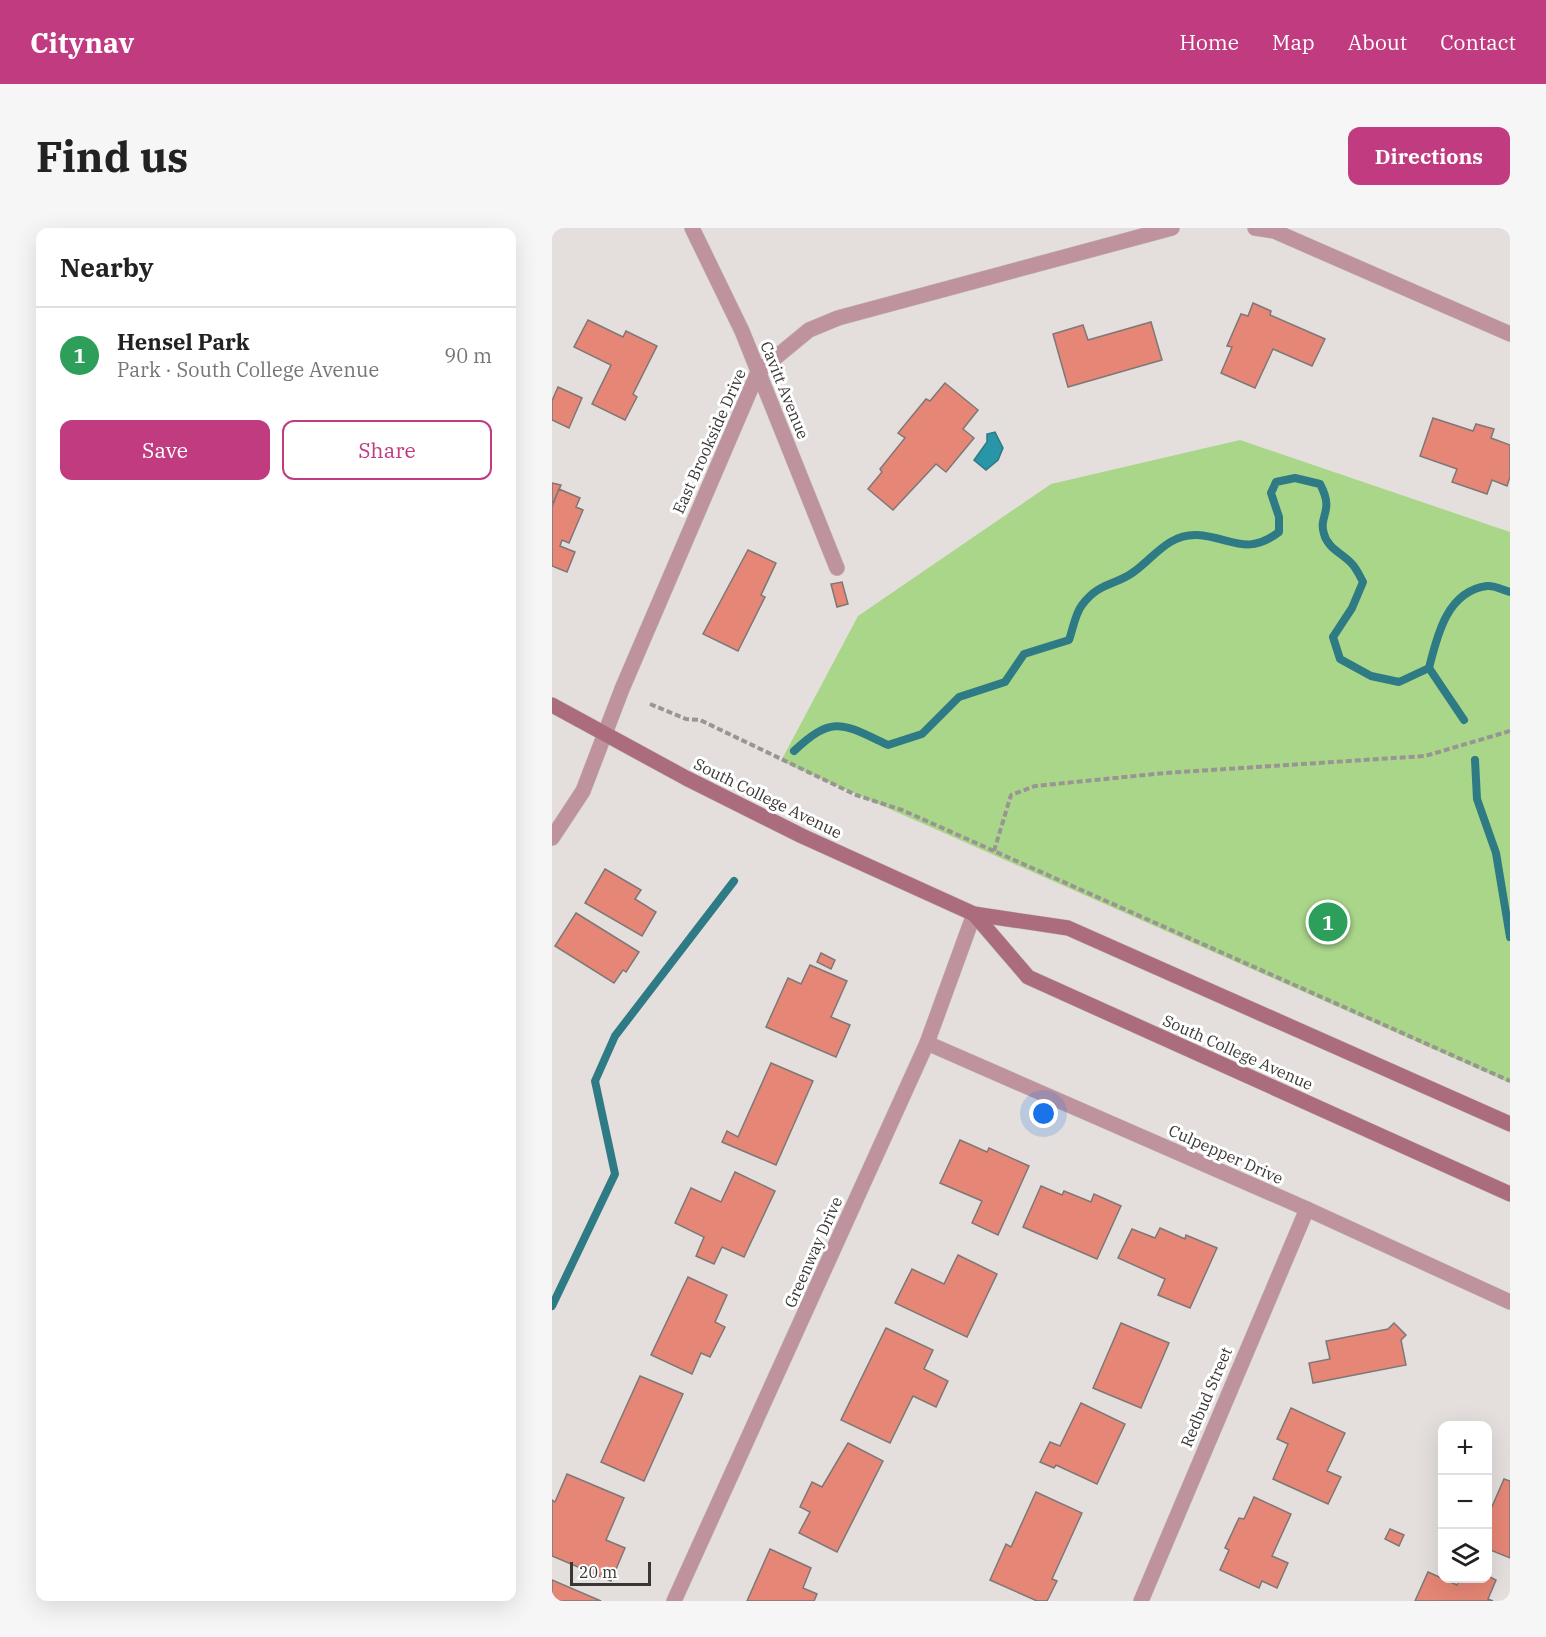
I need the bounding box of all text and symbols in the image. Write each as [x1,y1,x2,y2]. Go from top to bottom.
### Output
text: Citynav [30,24,134,61]
text: Home [1179,28,1239,56]
text: Map [1272,28,1315,56]
text: About [1348,28,1407,56]
text: Contact [1440,28,1516,56]
button: Directions [1348,127,1510,185]
text: Find us [36,129,188,184]
text: Nearby [60,250,154,284]
text: Hensel Park [117,327,250,356]
street label: Cavitt Avenue [756,338,814,442]
text: 1 [74,342,86,369]
text: 90 m [444,342,492,369]
text: Park · South College Avenue [117,356,379,383]
street label: East Brookside Drive [668,365,750,517]
button: Save [60,420,270,480]
button: Share [282,420,492,480]
street label: South College Avenue [691,753,845,843]
pin: 1 [1308,900,1348,944]
street label: South College Avenue [1160,1010,1316,1094]
your location [1029,1099,1058,1128]
street label: Culpepper Drive [1166,1120,1286,1188]
street label: Greenway Drive [780,1193,846,1311]
street label: Redbud Street [1176,1344,1236,1450]
map controls [1438,1421,1492,1583]
button: + [1438,1421,1492,1475]
button: − [1438,1475,1492,1529]
button: layers [1438,1529,1492,1583]
scale bar [570,1559,651,1586]
text: 20 m [579,1562,617,1582]

